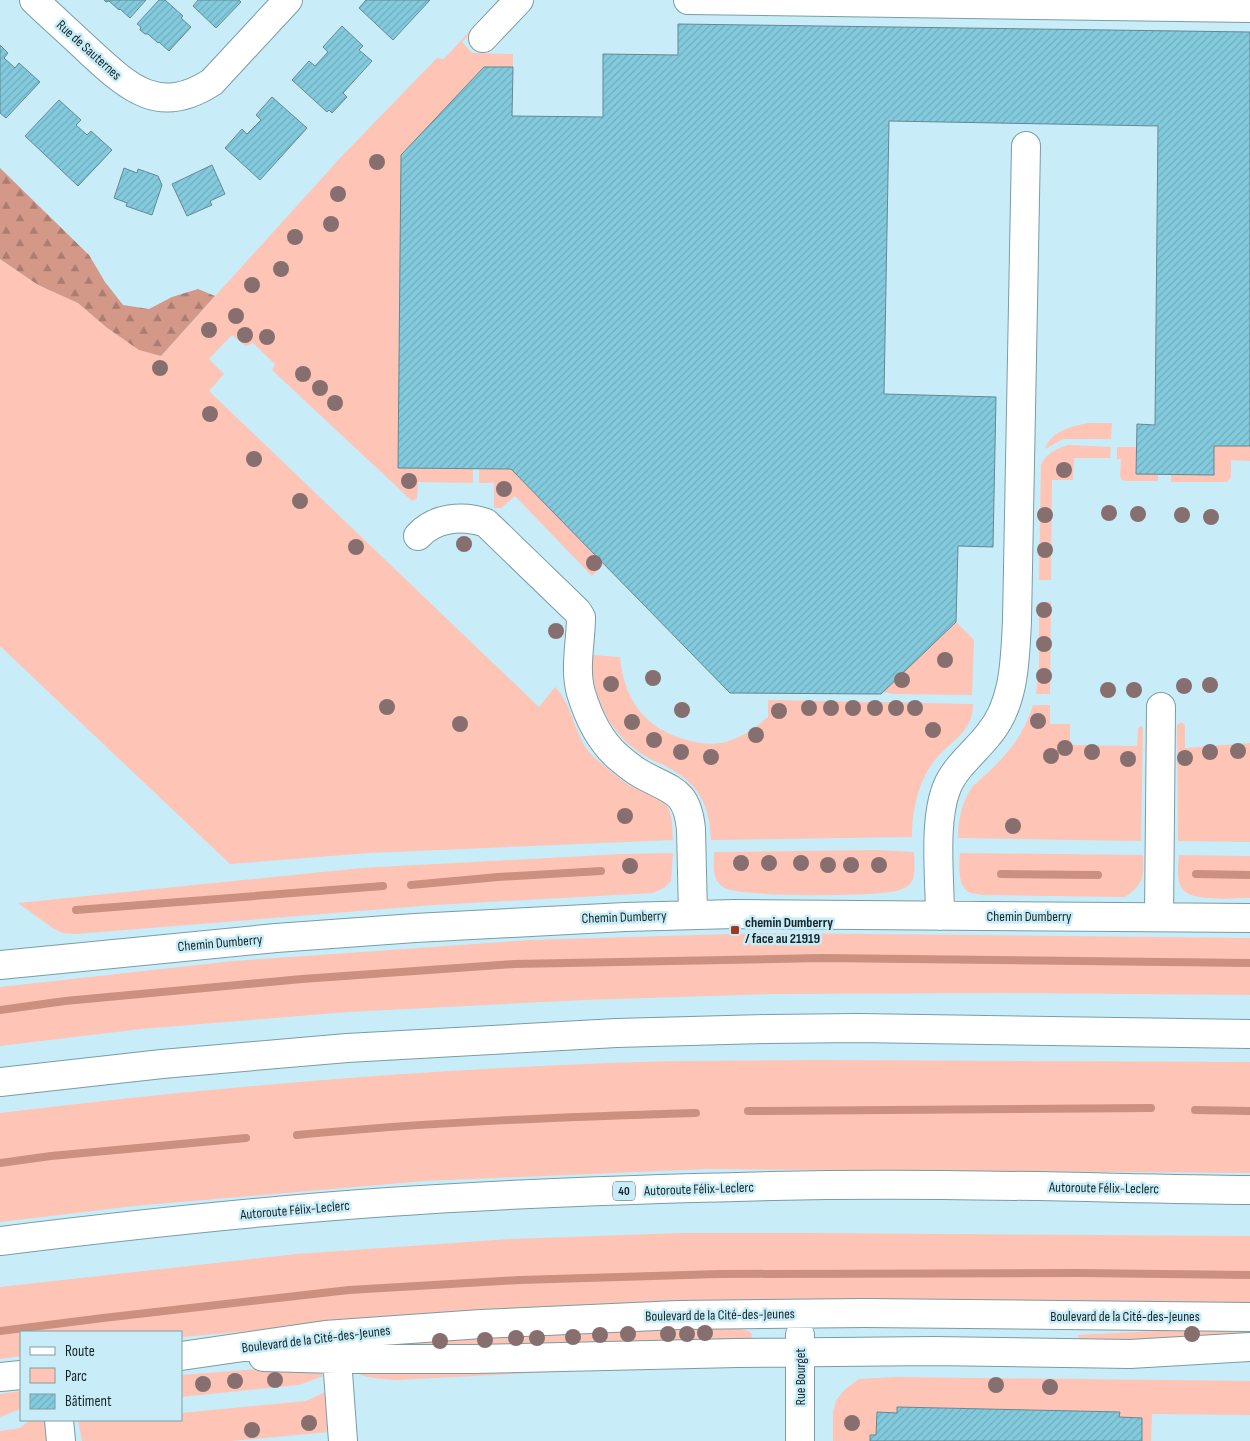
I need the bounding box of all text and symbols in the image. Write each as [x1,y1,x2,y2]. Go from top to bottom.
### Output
street label: Rue de Sauternes [53,16,125,84]
street label: Chemin Dumberry [581,907,667,927]
street label: Chemin Dumberry [987,908,1072,925]
place label: chemin Dumberry / face au 21919 [745,914,833,947]
marker: chemin Dumberry / face au 21919 [729,924,741,936]
street label: Chemin Dumberry [177,931,264,955]
street label: Autoroute Félix-Leclerc [643,1179,754,1199]
street label: Autoroute Félix-Leclerc [1048,1179,1159,1197]
road number: 40 [613,1182,635,1200]
street label: Autoroute Félix-Leclerc [239,1197,350,1223]
street label: Boulevard de la Cité-des-Jeunes [645,1305,795,1325]
street label: Boulevard de la Cité-des-Jeunes [1050,1308,1200,1325]
street label: Boulevard de la Cité-des-Jeunes [241,1321,391,1357]
legend [20,1331,182,1421]
text: Route [65,1342,95,1361]
street label: Rue Bourget [792,1348,809,1406]
text: Parc [65,1367,87,1386]
text: Bâtiment [65,1392,112,1411]

